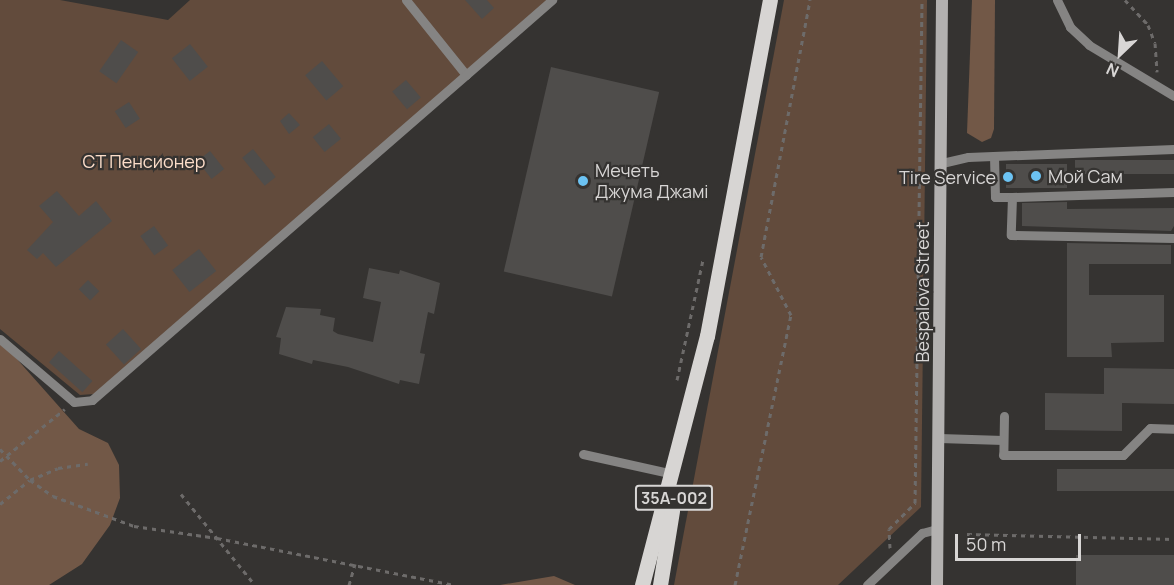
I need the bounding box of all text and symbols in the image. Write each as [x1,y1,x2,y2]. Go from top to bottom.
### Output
north arrow [1090,24,1150,84]
text: N [1103,58,1122,83]
park label: СТ Пенсионер [82,150,206,172]
place label: Мечеть Джума Джамі [595,160,709,202]
place label: Мой Сам [1048,165,1123,187]
place label: Tire Service [899,166,996,188]
marker: Мой Сам [1029,169,1043,183]
marker: Tire Service [1001,170,1015,184]
marker: Мечеть Джума Джамі [576,174,590,188]
street label: Bespalova Street [911,221,933,363]
road number: 35А-002 [634,485,714,511]
scale bar [958,522,1084,560]
text: 50 m [966,532,1006,556]

